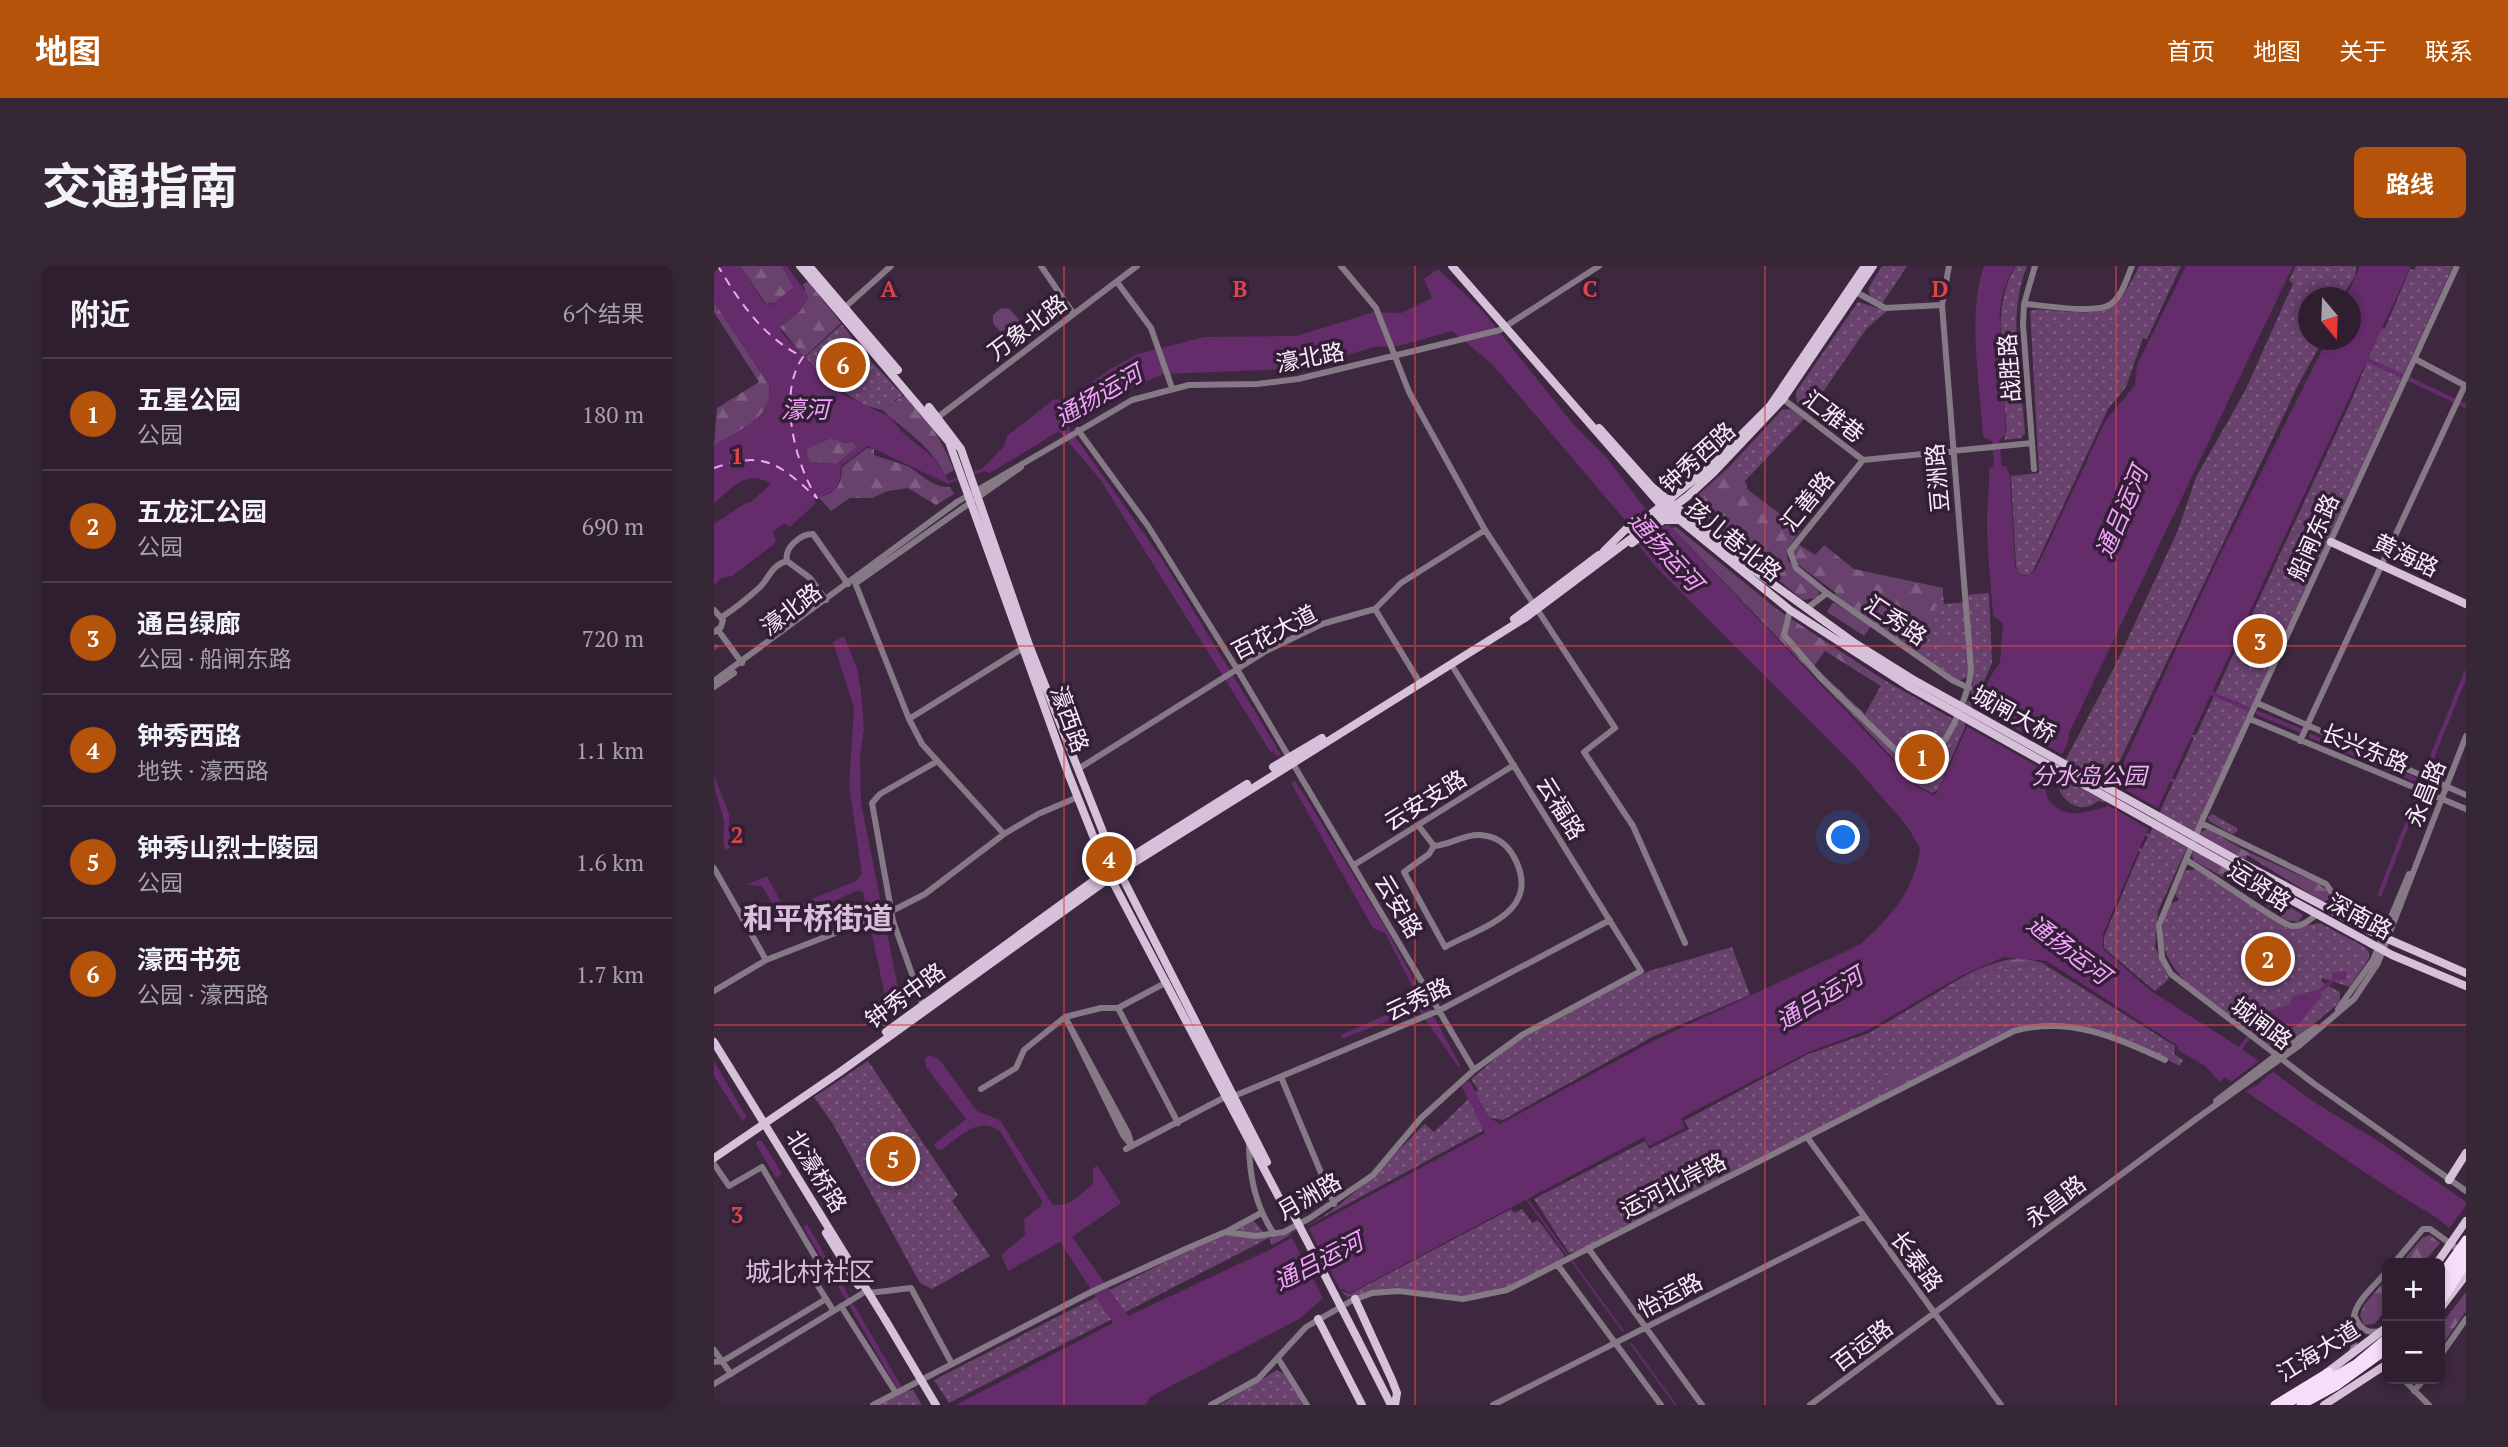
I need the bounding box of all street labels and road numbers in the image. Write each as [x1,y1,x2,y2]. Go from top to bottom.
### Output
street label: 万象北路 [981,287,1073,367]
street label: 战胜路 [1991,333,2027,403]
street label: 濠北路 [1273,335,1347,379]
street label: 汇雅巷 [1797,383,1871,449]
street label: 钟秀西路 [1652,415,1742,499]
street label: 豆洲路 [1919,442,1955,514]
street label: 汇善路 [1773,464,1841,538]
street label: 船闸东路 [2280,489,2346,585]
street label: 孩儿巷北路 [1680,492,1788,588]
street label: 黄海路 [2368,526,2444,584]
street label: 濠北路 [754,576,828,642]
street label: 汇秀路 [1859,588,1933,652]
street label: 百花大道 [1226,597,1322,667]
street label: 城闸大桥 [1966,678,2062,750]
street label: 濠西路 [1044,681,1096,757]
street label: 长兴东路 [2317,716,2413,780]
street label: 永昌路 [2398,755,2452,831]
street label: 云安支路 [1378,762,1472,838]
street label: 云福路 [1530,771,1592,845]
street label: 运贤路 [2223,854,2297,918]
street label: 云安路 [1368,868,1430,944]
street label: 深南路 [2322,886,2398,946]
street label: 钟秀中路 [859,955,951,1035]
street label: 云秀路 [1380,970,1456,1028]
street label: 城闸路 [2225,990,2299,1056]
street label: 北濠桥路 [779,1124,855,1218]
street label: 运河北岸路 [1615,1145,1731,1225]
street label: 月洲路 [1271,1165,1347,1227]
street label: 永昌路 [2018,1168,2092,1234]
street label: 长泰路 [1884,1224,1950,1298]
street label: 怡运路 [1632,1266,1708,1324]
street label: 百运路 [1825,1312,1899,1378]
street label: 江海大道 [2271,1313,2365,1389]

